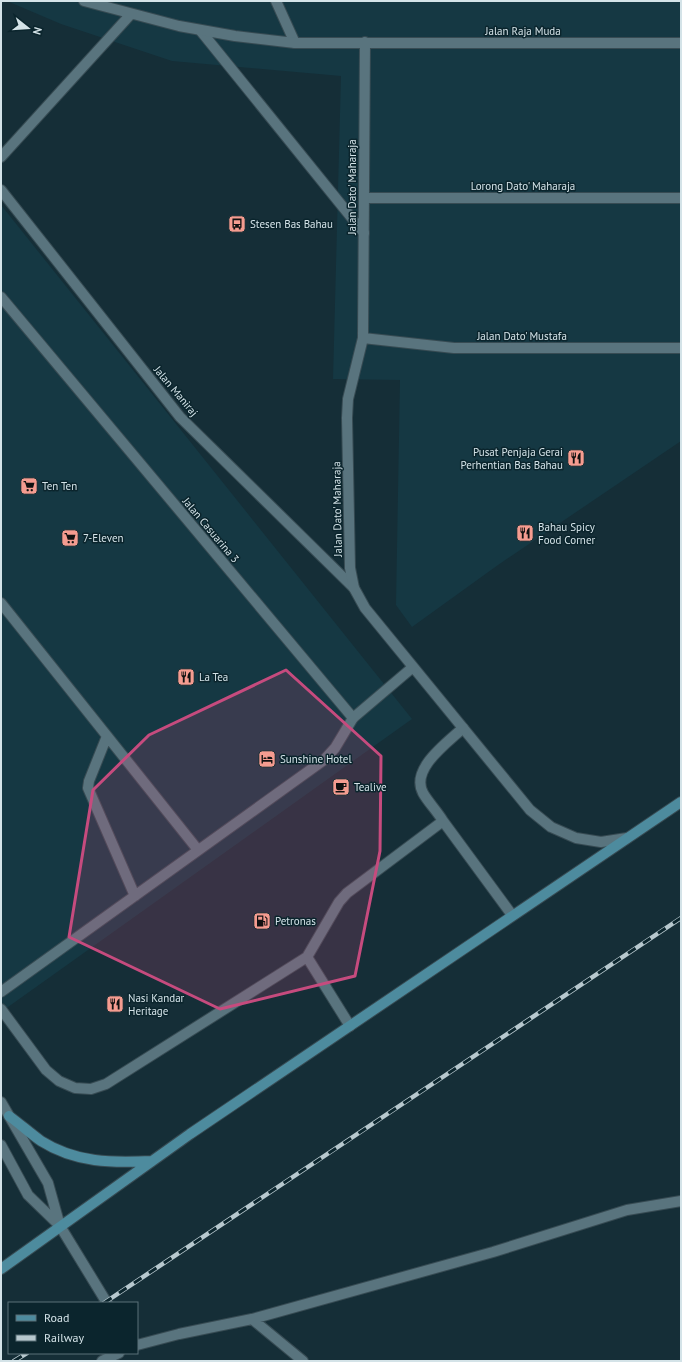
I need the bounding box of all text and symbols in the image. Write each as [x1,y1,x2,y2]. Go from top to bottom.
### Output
north arrow [8,8,48,48]
street label: Jalan Raja Muda [484,24,561,38]
text: N [30,25,45,36]
street label: Jalan Dato' Maharaja [345,139,359,236]
street label: Lorong Dato' Maharaja [471,179,575,193]
bus stop icon: Stesen Bas Bahau [227,214,247,234]
place label: Stesen Bas Bahau [250,217,333,231]
street label: Jalan Dato' Mustafa [476,329,567,343]
street label: Jalan Maniraj [150,362,201,419]
place label: Pusat Penjaja Gerai Perhentian Bas Bahau [460,445,563,472]
restaurant icon: Pusat Penjaja Gerai Perhentian Bas Bahau [566,448,586,468]
street label: Jalan Dato' Maharaja [329,461,345,558]
supermarket icon: Ten Ten [19,476,39,496]
place label: Ten Ten [42,479,77,493]
street label: Jalan Casuarina 3 [179,494,242,566]
place label: Bahau Spicy Food Corner [538,520,596,547]
restaurant icon: Bahau Spicy Food Corner [515,523,535,543]
supermarket icon: 7-Eleven [60,528,80,548]
place label: 7-Eleven [83,531,124,545]
restaurant icon: La Tea [176,667,196,687]
place label: La Tea [199,670,228,684]
hotel icon: Sunshine Hotel [257,749,277,769]
place label: Sunshine Hotel [280,752,352,766]
cafe icon: Tealive [331,777,351,797]
place label: Tealive [354,780,387,794]
fuel station icon: Petronas [252,911,272,931]
place label: Petronas [275,914,316,928]
place label: Nasi Kandar Heritage [128,991,185,1018]
restaurant icon: Nasi Kandar Heritage [105,994,125,1014]
legend [8,1302,138,1354]
text: Road [44,1310,69,1325]
text: Railway [44,1330,84,1345]

